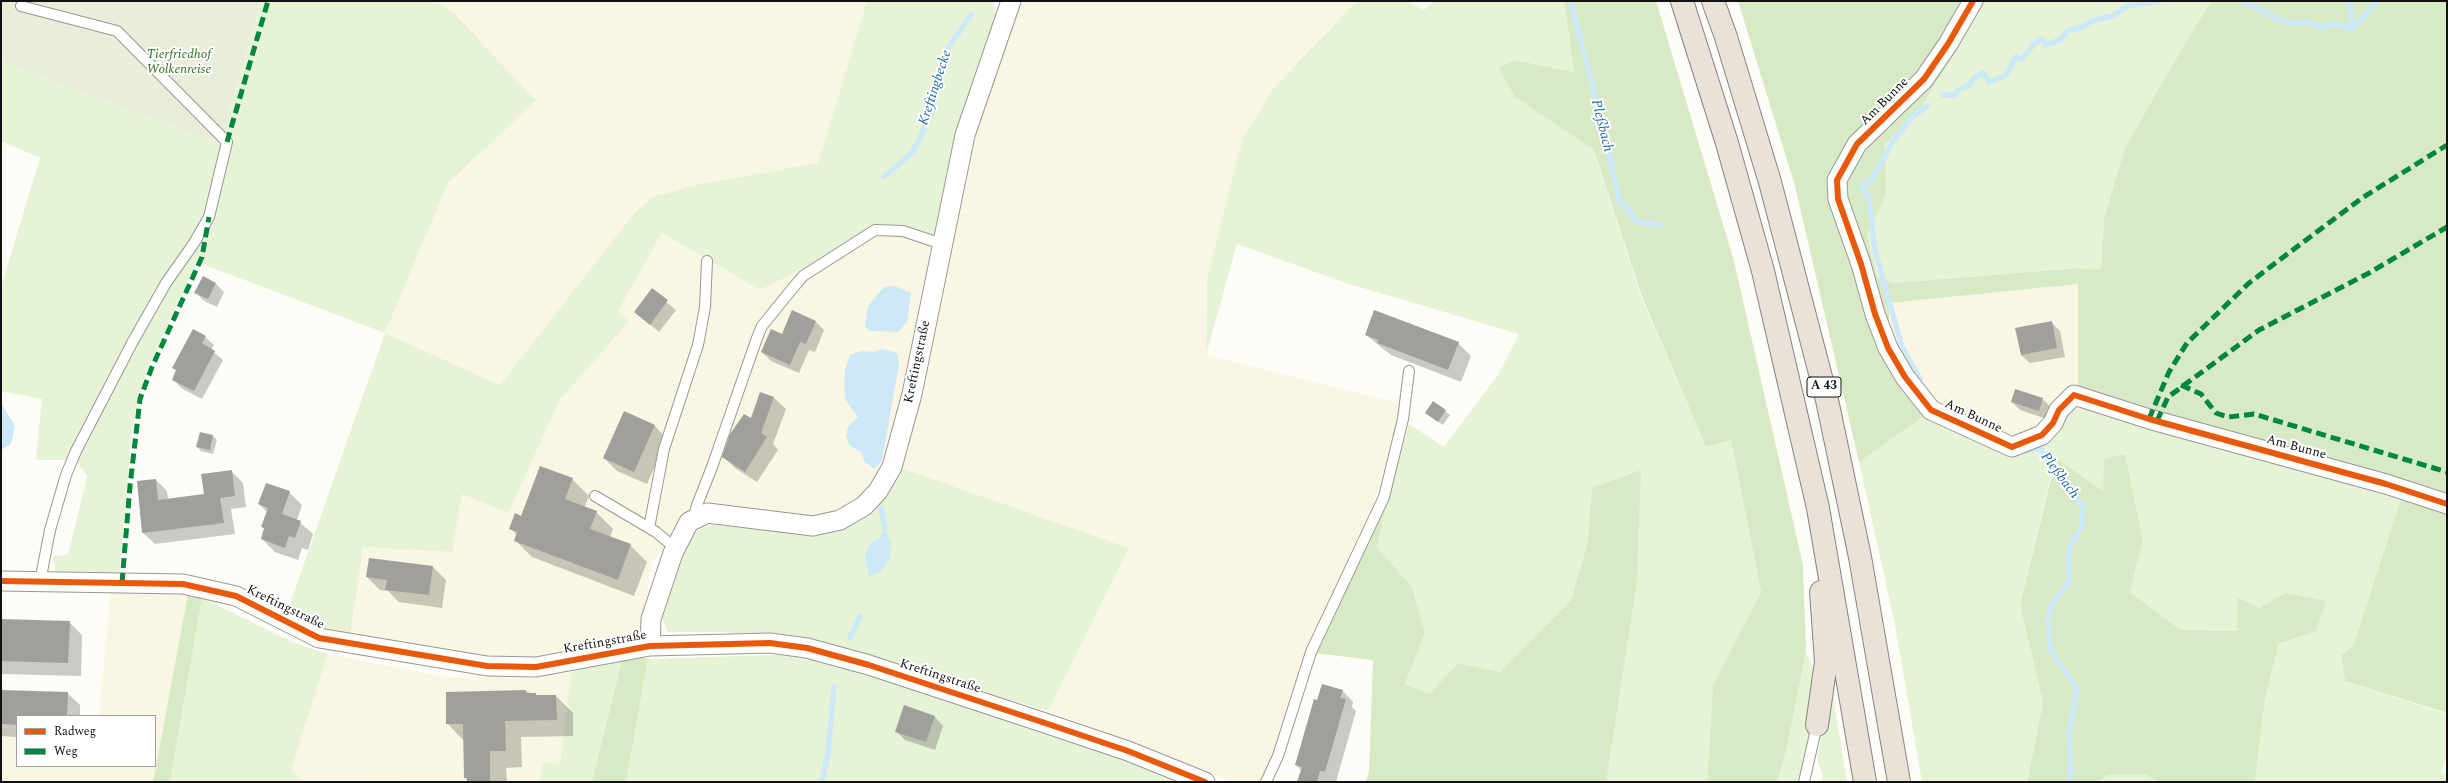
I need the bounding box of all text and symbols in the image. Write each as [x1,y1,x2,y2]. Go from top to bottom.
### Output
park label: Tierfriedhof Wolkenreise [147,47,211,78]
water label: Kreftingbecke [916,48,956,128]
street label: Am Bunne [1858,75,1912,129]
water label: Pleßbach [1586,98,1616,154]
street label: Kreftingstraße [902,319,934,405]
road number: A 43 [1807,377,1841,397]
street label: Am Bunne [1942,397,2004,437]
street label: Am Bunne [2264,433,2328,463]
water label: Pleßbach [2036,450,2082,502]
street label: Kreftingstraße [244,582,326,634]
street label: Kreftingstraße [562,628,648,658]
street label: Kreftingstraße [897,657,983,697]
legend [16,715,156,767]
text: Radweg [54,722,96,741]
text: Weg [54,742,78,761]

